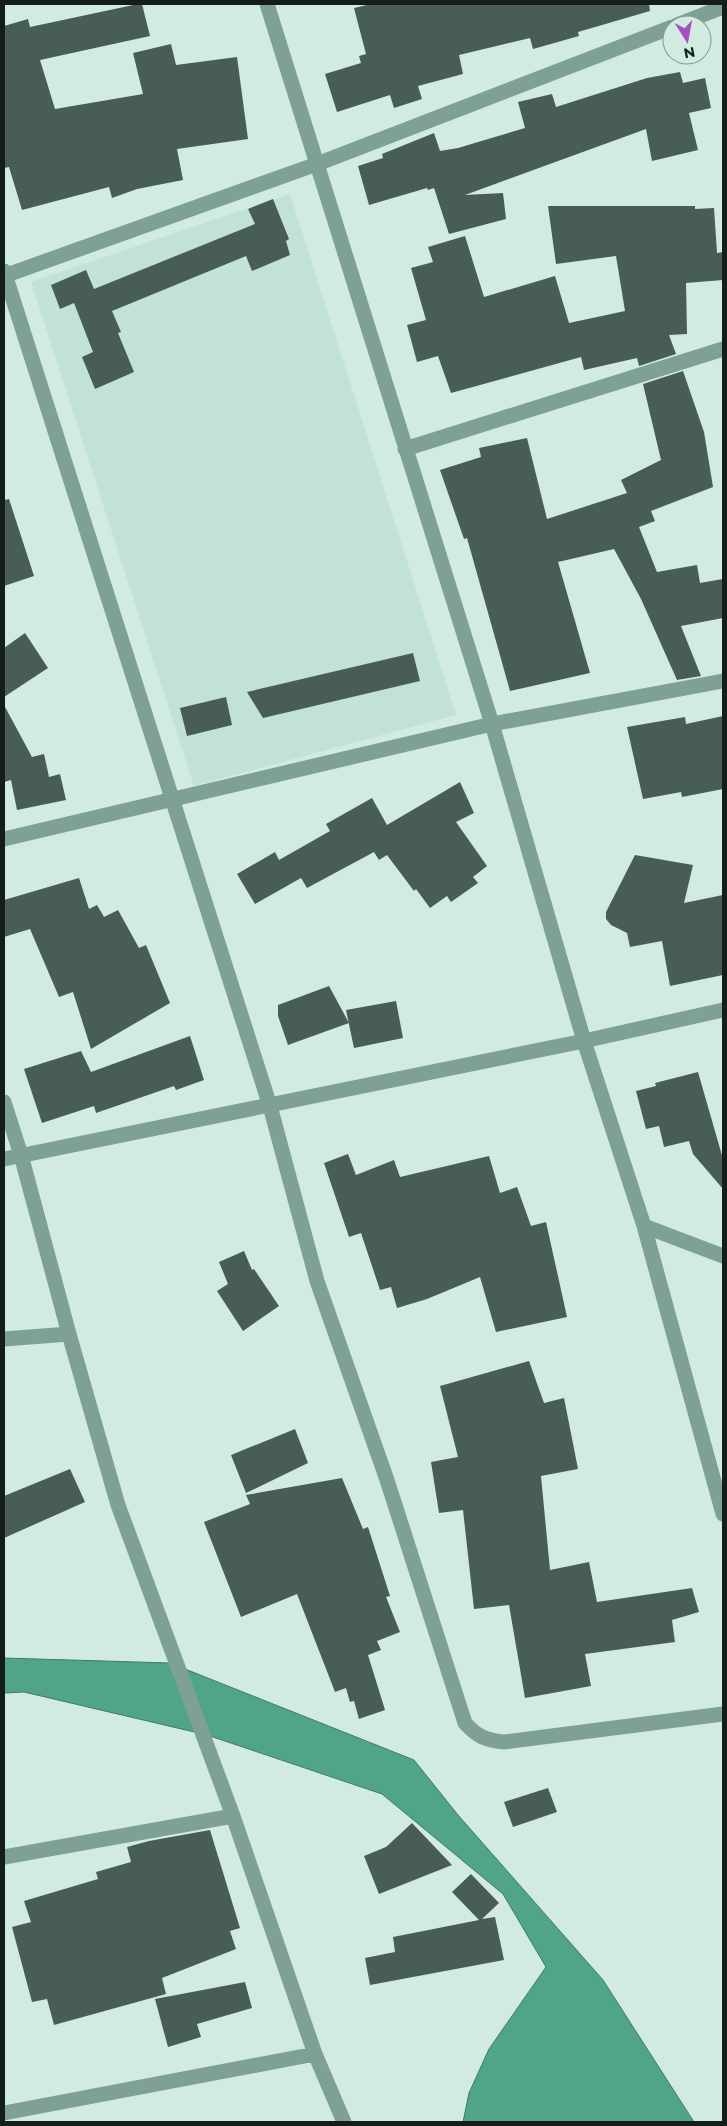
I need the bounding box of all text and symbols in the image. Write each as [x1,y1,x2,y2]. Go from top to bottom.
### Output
north arrow [662,15,712,65]
text: N [682,43,697,63]

